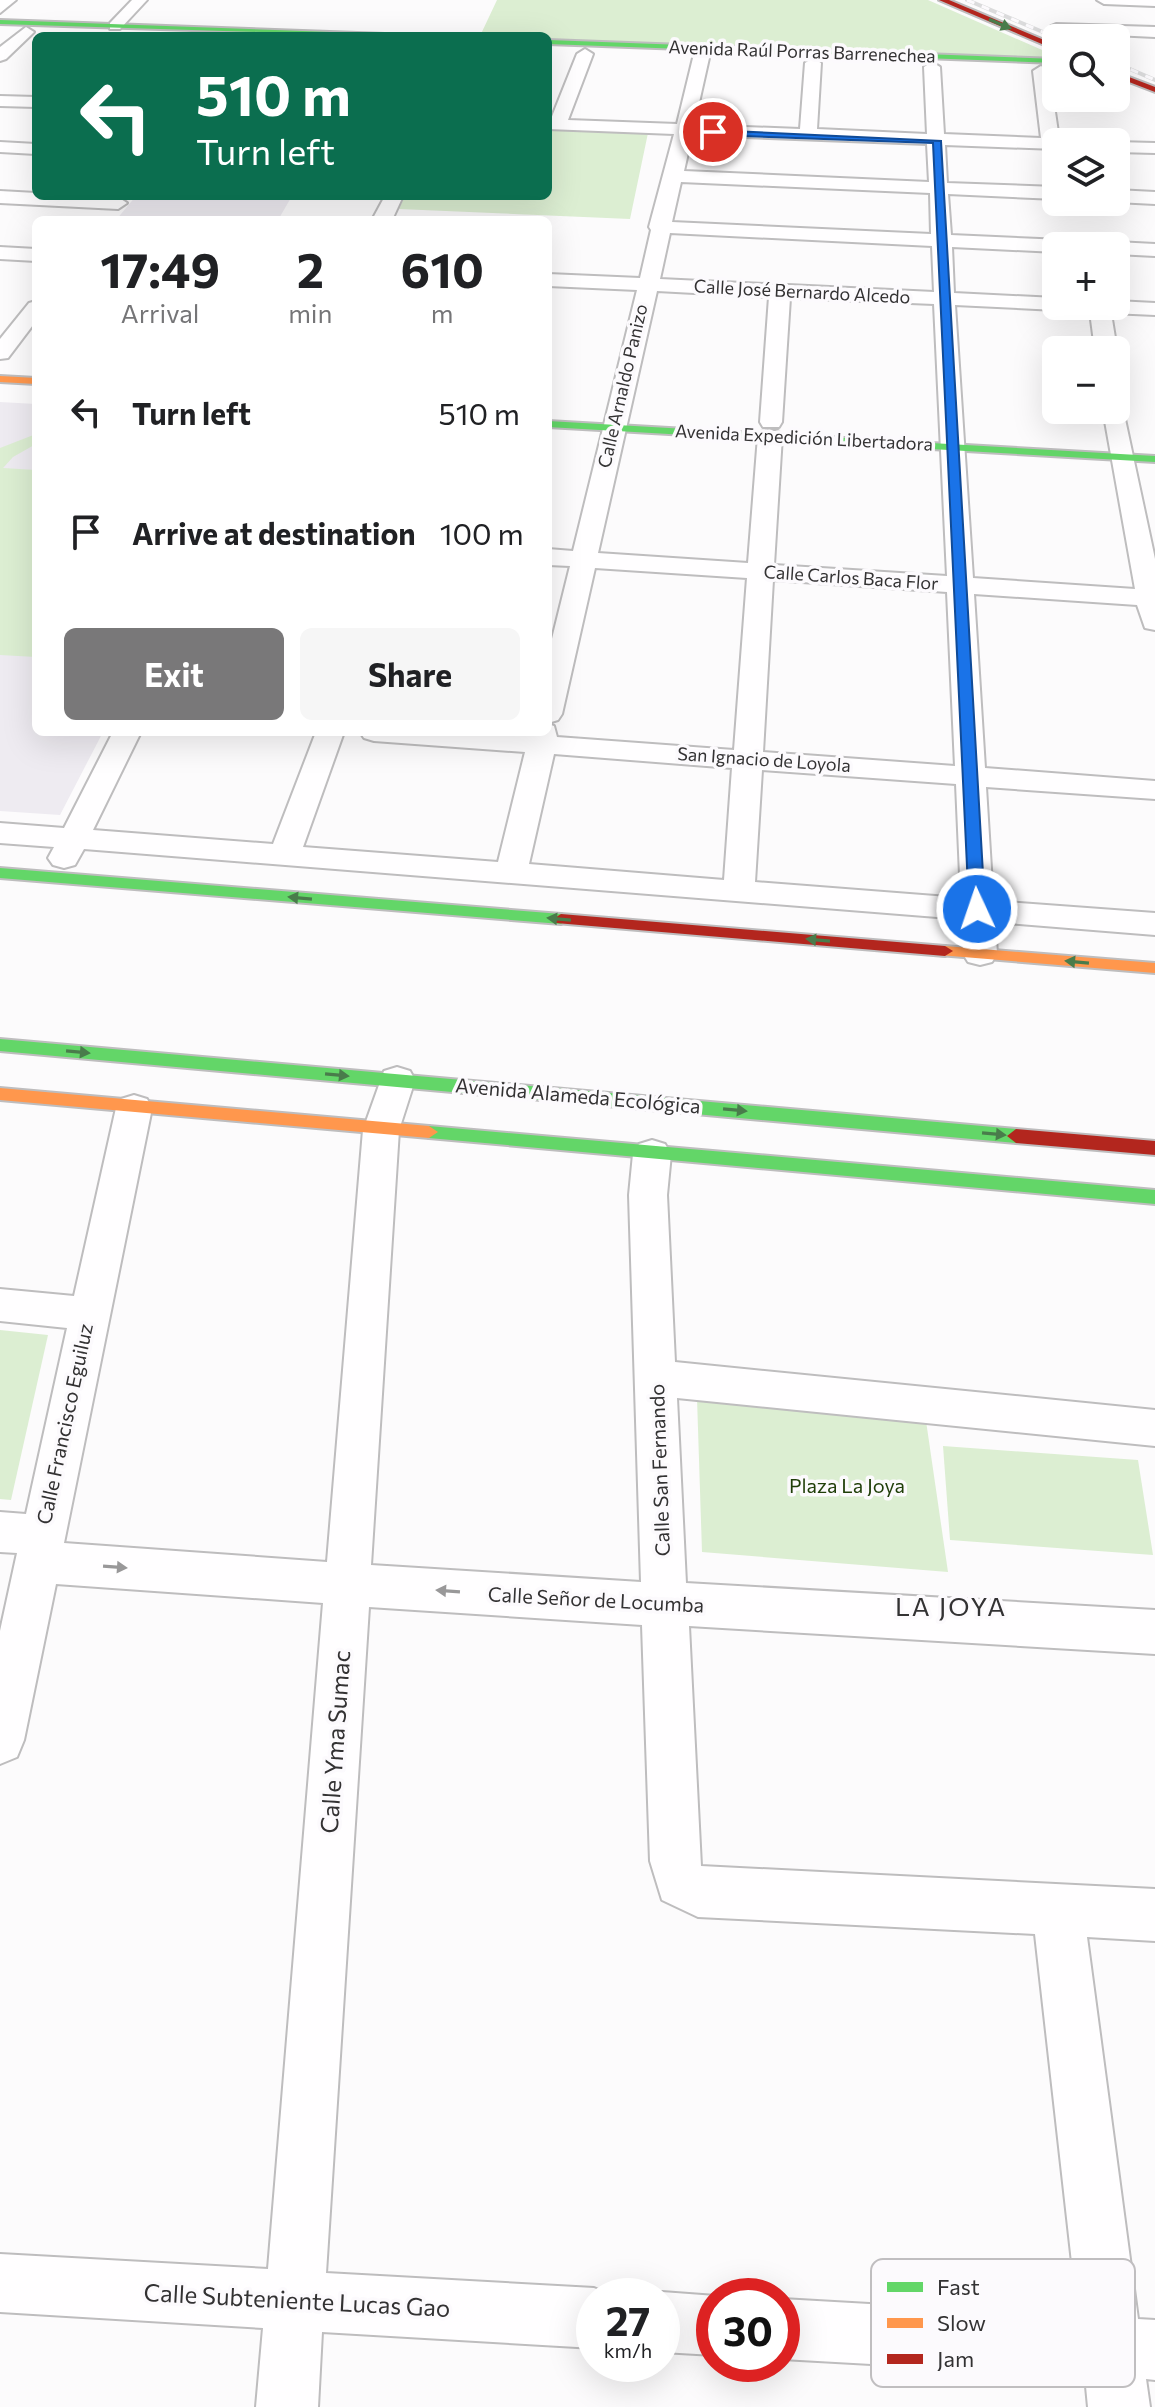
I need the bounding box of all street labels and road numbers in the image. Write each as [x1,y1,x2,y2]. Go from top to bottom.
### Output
street label: Avenida Raúl Porras Barrenechea [668,35,936,67]
street label: Calle José Bernardo Alcedo [693,274,911,308]
street label: Calle Arnaldo Panizo [592,302,652,470]
street label: Avenida Expedición Libertadora [674,419,934,455]
street label: Calle Carlos Baca Flor [763,560,939,594]
street label: San Ignacio de Loyola [677,742,852,776]
street label: Avenida Alameda Ecológica [454,1072,702,1118]
street label: Calle Francisco Eguiluz [31,1321,97,1526]
street label: Calle San Fernando [644,1383,674,1557]
street label: Calle Señor de Locumba [487,1581,705,1617]
street label: Calle Yma Sumac [314,1649,355,1834]
street label: Calle Subteniente Lucas Gao [143,2277,451,2322]

